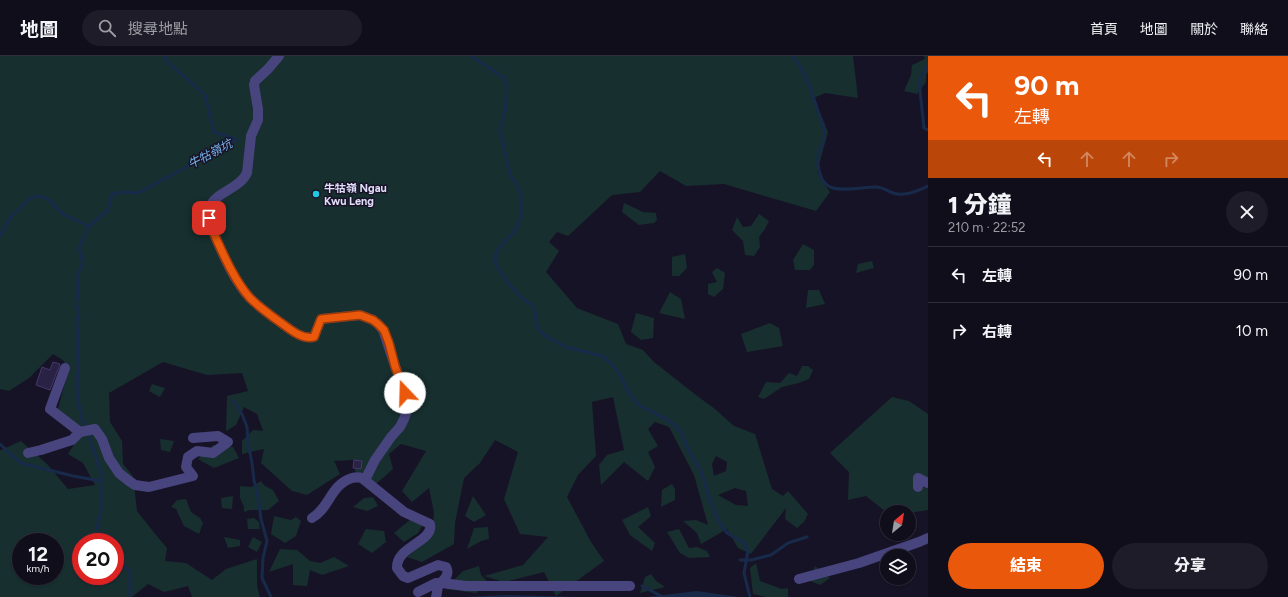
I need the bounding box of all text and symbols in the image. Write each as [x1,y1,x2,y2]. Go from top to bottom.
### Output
search box [82,10,362,46]
icon: search [96,17,118,39]
text: 地圖 [20,18,58,41]
text: 搜尋地點 [128,20,188,38]
text: 首頁 [1090,21,1118,38]
text: 地圖 [1140,21,1168,38]
text: 關於 [1190,21,1218,38]
text: 聯絡 [1240,21,1268,38]
text: 90 m [1014,68,1079,102]
icon: left [948,72,1000,124]
text: 左轉 [1014,106,1050,128]
water label: 牛牯嶺坑 [186,136,236,171]
icon: left [1034,148,1056,170]
icon: ahead [1076,148,1098,170]
icon: ahead [1118,148,1140,170]
icon: right [1160,148,1182,170]
place label: 牛牯嶺 Ngau Kwu Leng [324,182,387,208]
marker: 牛牯嶺 Ngau Kwu Leng [311,189,321,199]
text: 1 分鐘 [948,190,1012,219]
button: close [1226,191,1268,233]
pin [192,201,226,235]
icon: arrive [198,207,220,229]
text: 210 m · 22:52 [948,220,1026,235]
icon: left [948,264,970,286]
text: 90 m [1233,266,1268,284]
text: 左轉 [982,267,1012,285]
icon: right [948,320,970,342]
text: 10 m [1236,322,1268,340]
text: 右轉 [982,323,1012,341]
position arrow [384,372,426,414]
north arrow [880,505,916,541]
map controls [880,505,916,585]
speed limit sign: 20 [72,533,124,585]
text: 12 [28,542,48,566]
button: 結束 [948,543,1104,589]
button: 分享 [1112,543,1268,589]
button: layers [880,549,916,585]
text: km/h [27,562,49,575]

